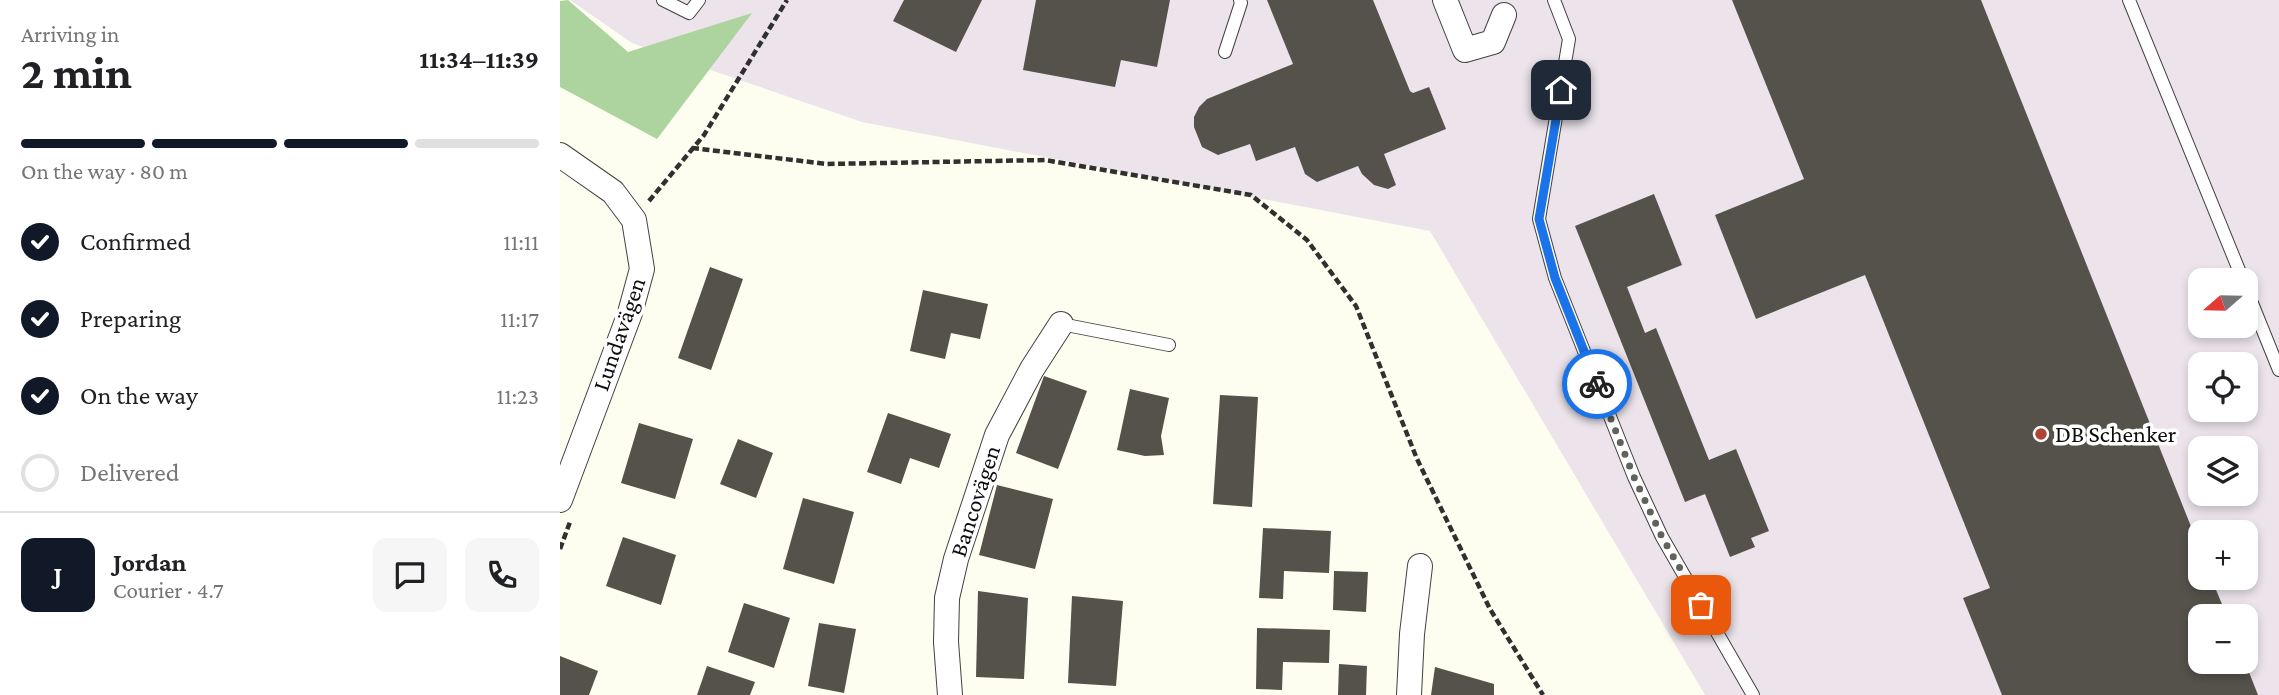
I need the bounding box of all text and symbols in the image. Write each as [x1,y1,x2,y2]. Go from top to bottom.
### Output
text: Arriving in [21,21,119,47]
text: 11:34–11:39 [419,45,539,74]
text: 2 min [21,47,132,98]
pin [1531,60,1591,120]
icon: home [1542,71,1580,109]
text: On the way · 80 m [21,158,188,184]
icon: check [21,223,59,261]
text: Confirmed [80,227,191,256]
text: 11:11 [503,229,539,255]
north arrow [2188,268,2258,338]
map controls [2188,268,2258,674]
street label: Lundavägen [587,274,651,394]
icon: check [21,300,59,338]
text: Preparing [80,304,181,333]
text: 11:17 [500,306,539,332]
courier [1562,349,1632,419]
button: locate [2188,352,2258,422]
icon: bike [1578,365,1616,403]
icon: check [21,377,59,415]
text: On the way [80,381,198,410]
text: 11:23 [497,383,539,409]
place label: DB Schenker [2055,420,2177,447]
marker: DB Schenker [2033,426,2049,442]
button: layers [2188,436,2258,506]
street label: Bancovägen [944,442,1005,560]
text: Delivered [80,458,179,487]
button: + [2188,520,2258,590]
button: chat [373,538,447,612]
button: phone [465,538,539,612]
text: Jordan [113,548,187,577]
text: J [54,561,62,590]
pin [1671,575,1731,635]
text: Courier · 4.7 [113,577,224,603]
icon: bag [1682,586,1720,624]
button: − [2188,604,2258,674]

